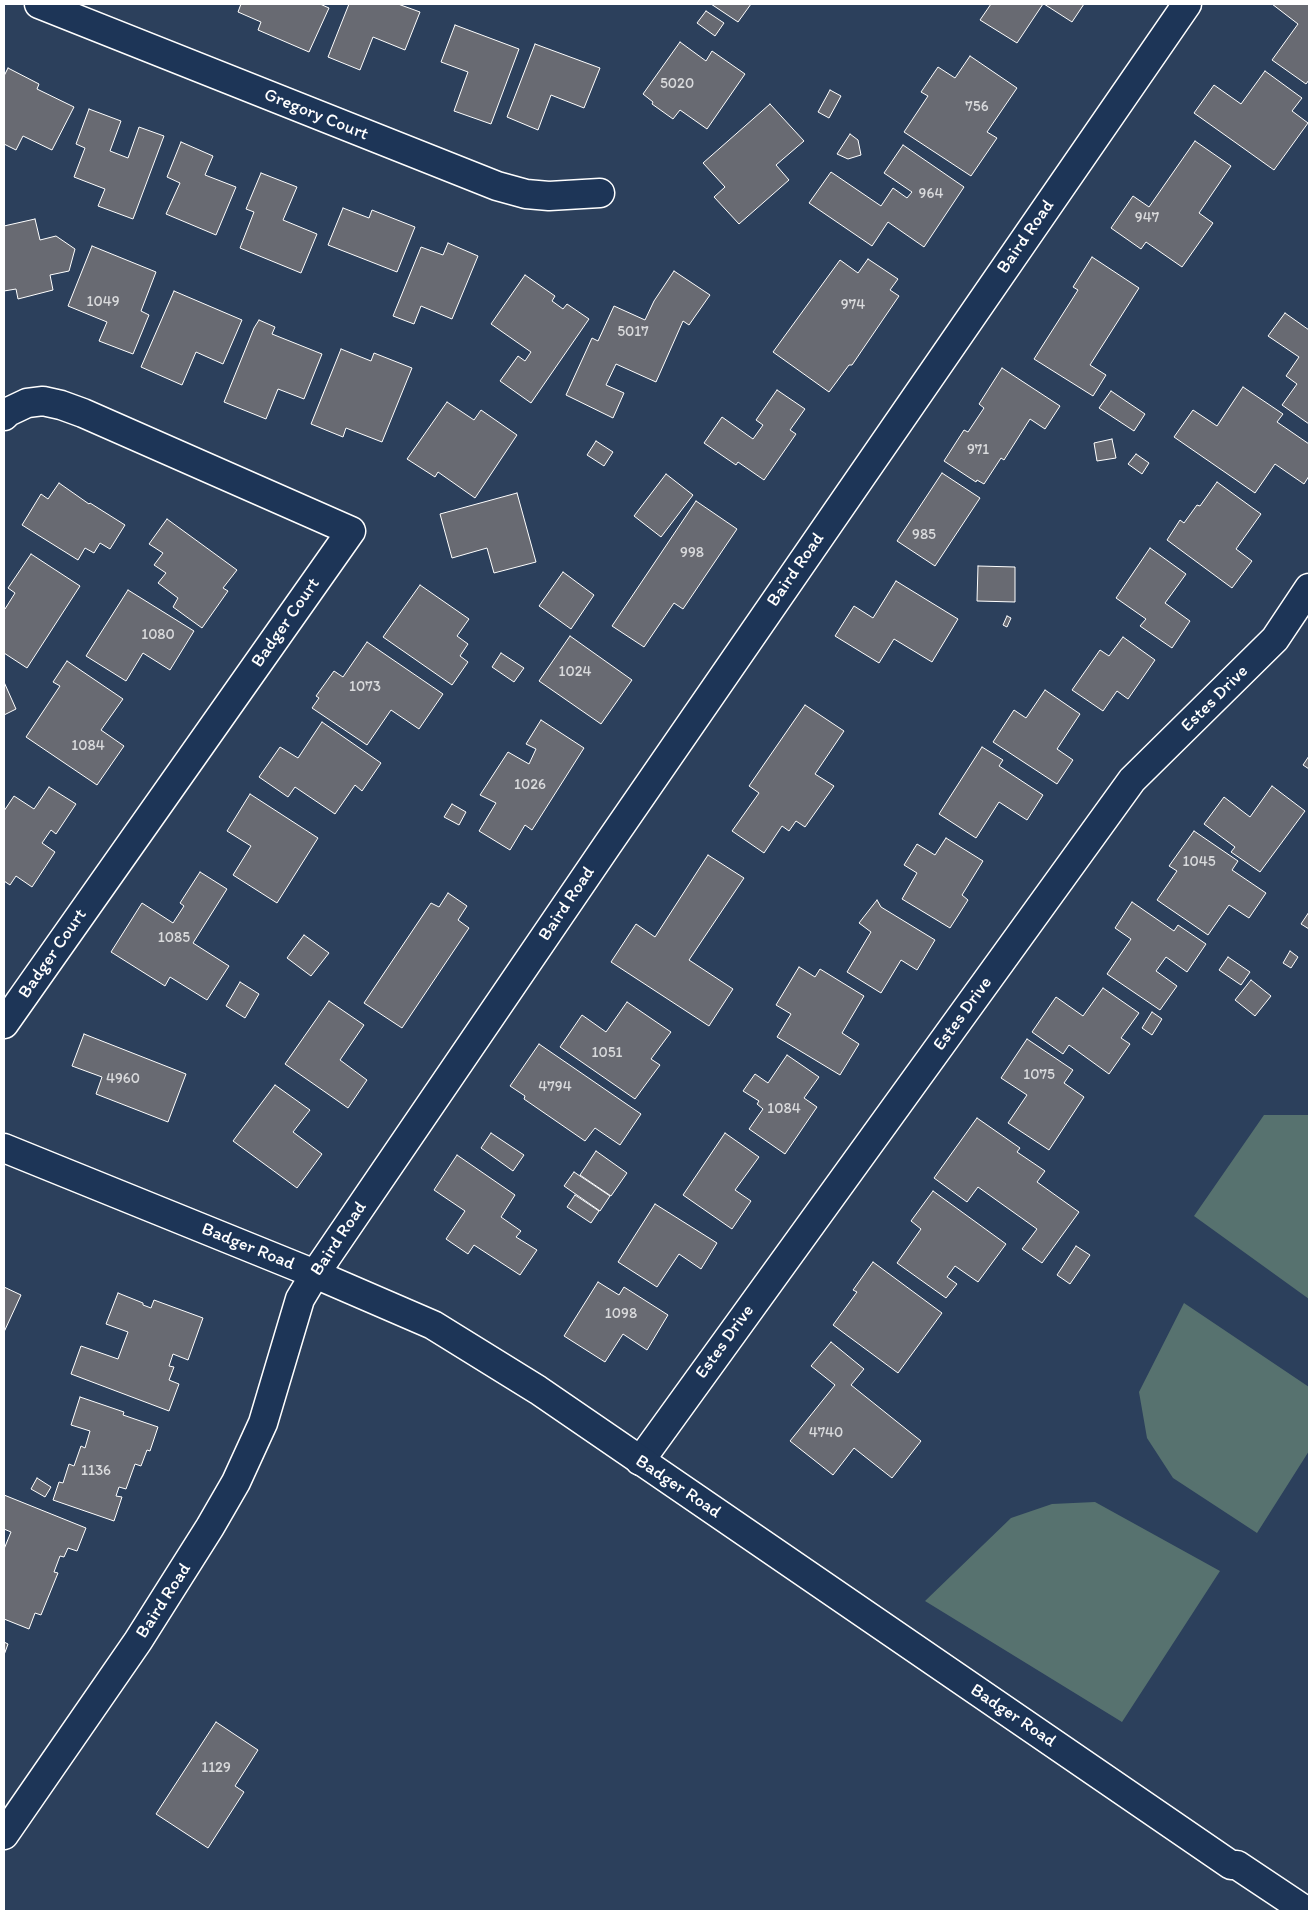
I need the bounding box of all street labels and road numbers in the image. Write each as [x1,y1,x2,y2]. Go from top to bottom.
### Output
street label: Gregory Court [261,84,371,146]
street label: Baird Road [993,196,1059,278]
street label: Baird Road [763,529,829,611]
street label: Badger Court [247,574,325,672]
street label: Estes Drive [1177,661,1253,737]
street label: Baird Road [534,863,600,945]
street label: Badger Court [14,905,92,1003]
street label: Estes Drive [929,973,997,1055]
street label: Baird Road [306,1198,372,1280]
street label: Badger Road [198,1219,298,1275]
street label: Estes Drive [691,1301,759,1383]
street label: Badger Road [631,1450,725,1524]
street label: Baird Road [132,1559,196,1643]
street label: Badger Road [966,1679,1060,1753]

